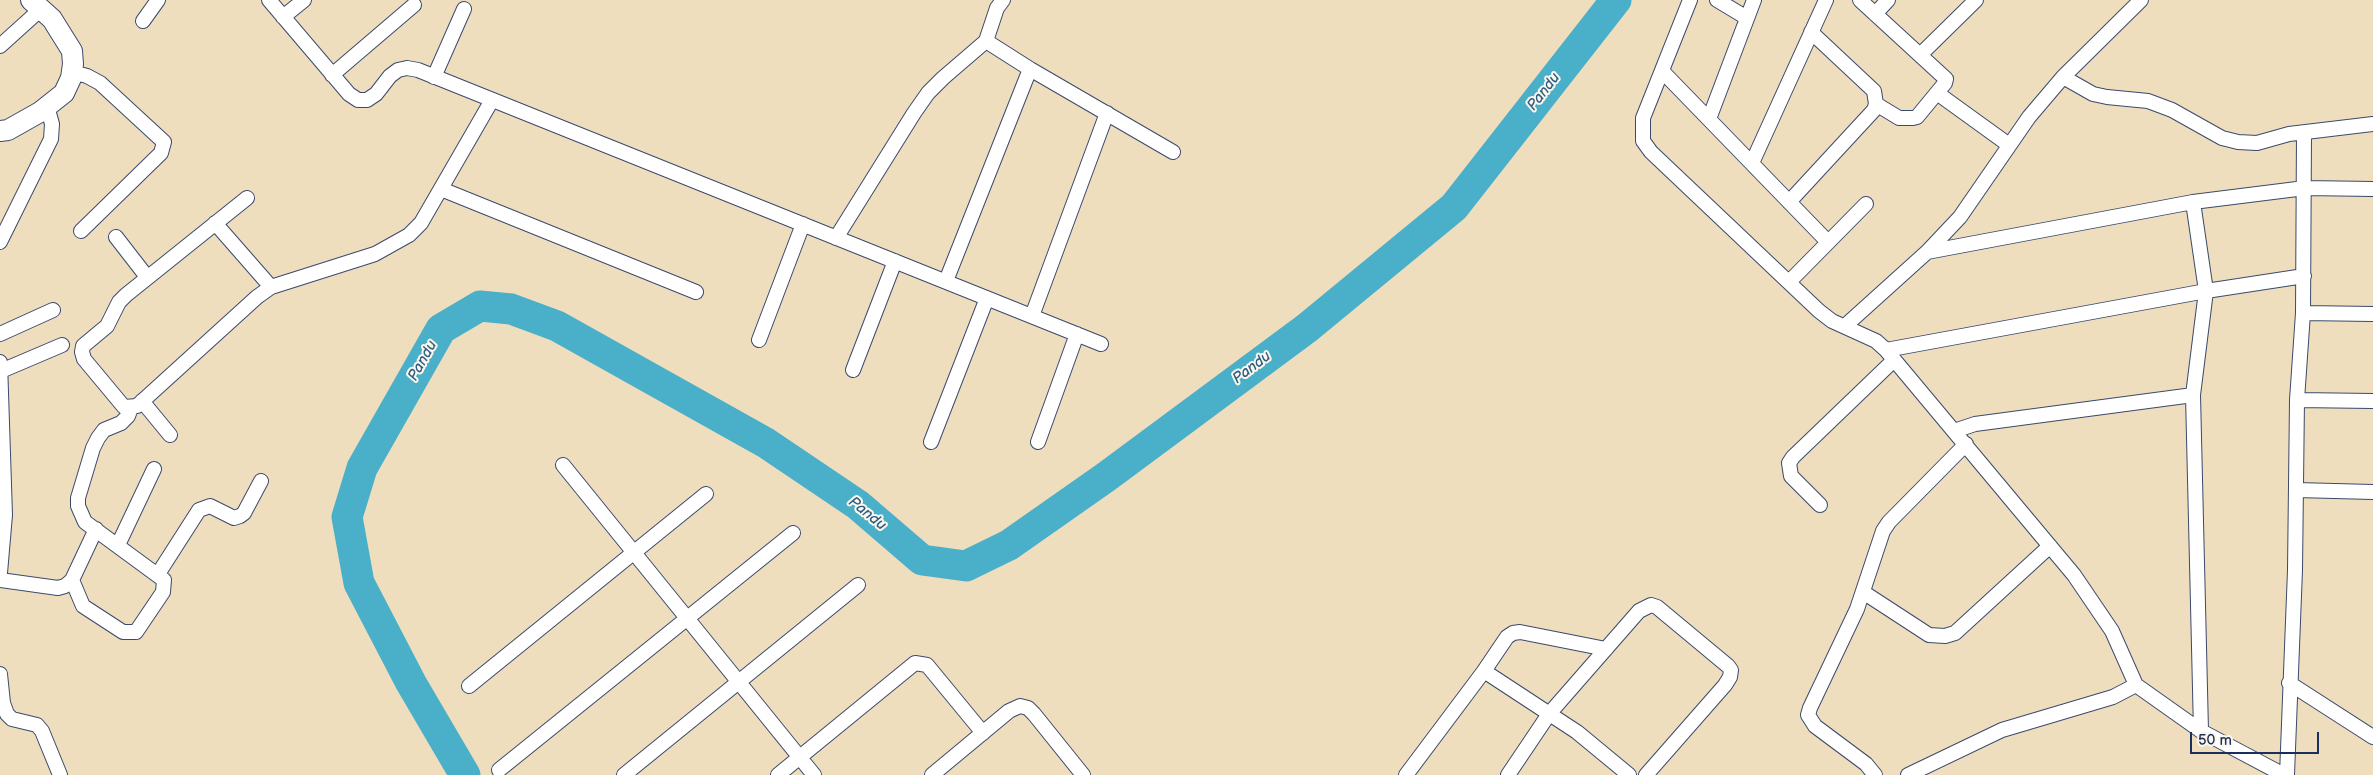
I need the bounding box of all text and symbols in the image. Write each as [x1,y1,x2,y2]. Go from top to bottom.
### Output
water label: Pandu [1524,69,1564,115]
water label: Pandu [405,338,441,384]
water label: Pandu [1229,348,1275,388]
water label: Pandu [845,493,889,535]
scale bar [2193,722,2322,754]
text: 50 m [2198,731,2232,750]

